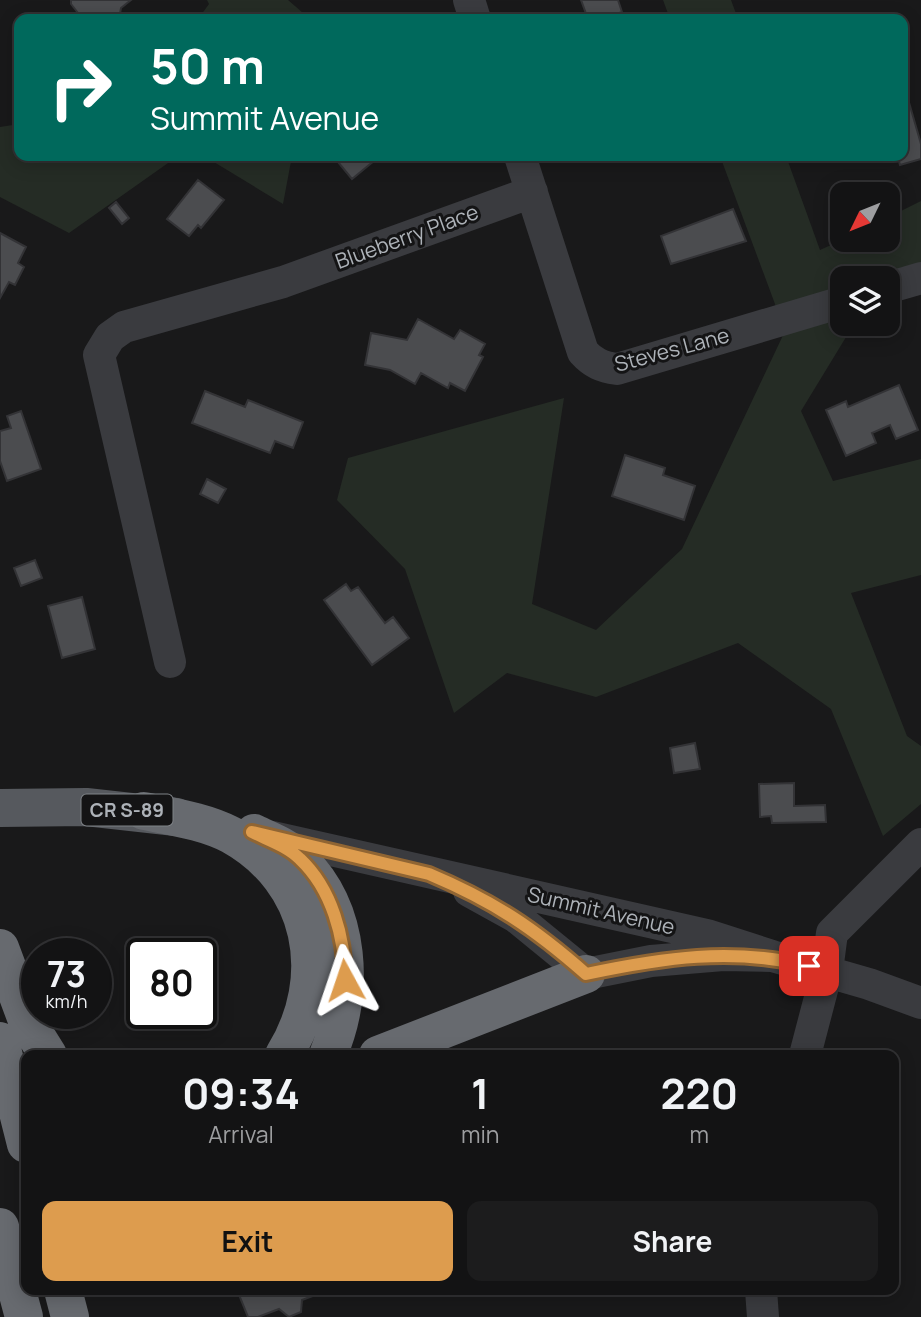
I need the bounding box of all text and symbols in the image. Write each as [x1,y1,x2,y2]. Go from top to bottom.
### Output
text: 50 m [150,32,265,99]
icon: right [35,42,126,133]
text: Summit Avenue [150,96,379,140]
north arrow [830,182,900,252]
map controls [830,182,900,336]
street label: Blueberry Place [331,197,482,275]
button: layers [830,266,900,336]
street label: Steves Lane [611,320,732,378]
road number: CR S-89 [82,794,172,825]
street label: Summit Avenue [525,879,678,941]
pin [779,936,839,996]
speed limit sign: 80 [126,938,217,1029]
position arrow [308,943,382,1017]
icon: arrive [790,947,828,985]
text: 73 [47,950,86,998]
text: km/h [46,989,87,1013]
text: 09:34 [182,1064,300,1122]
text: 1 [471,1064,489,1122]
text: 220 [660,1064,738,1122]
text: Arrival [208,1118,274,1150]
text: min [461,1118,499,1150]
text: m [689,1118,709,1150]
button: Exit [42,1201,453,1281]
button: Share [467,1201,878,1281]

